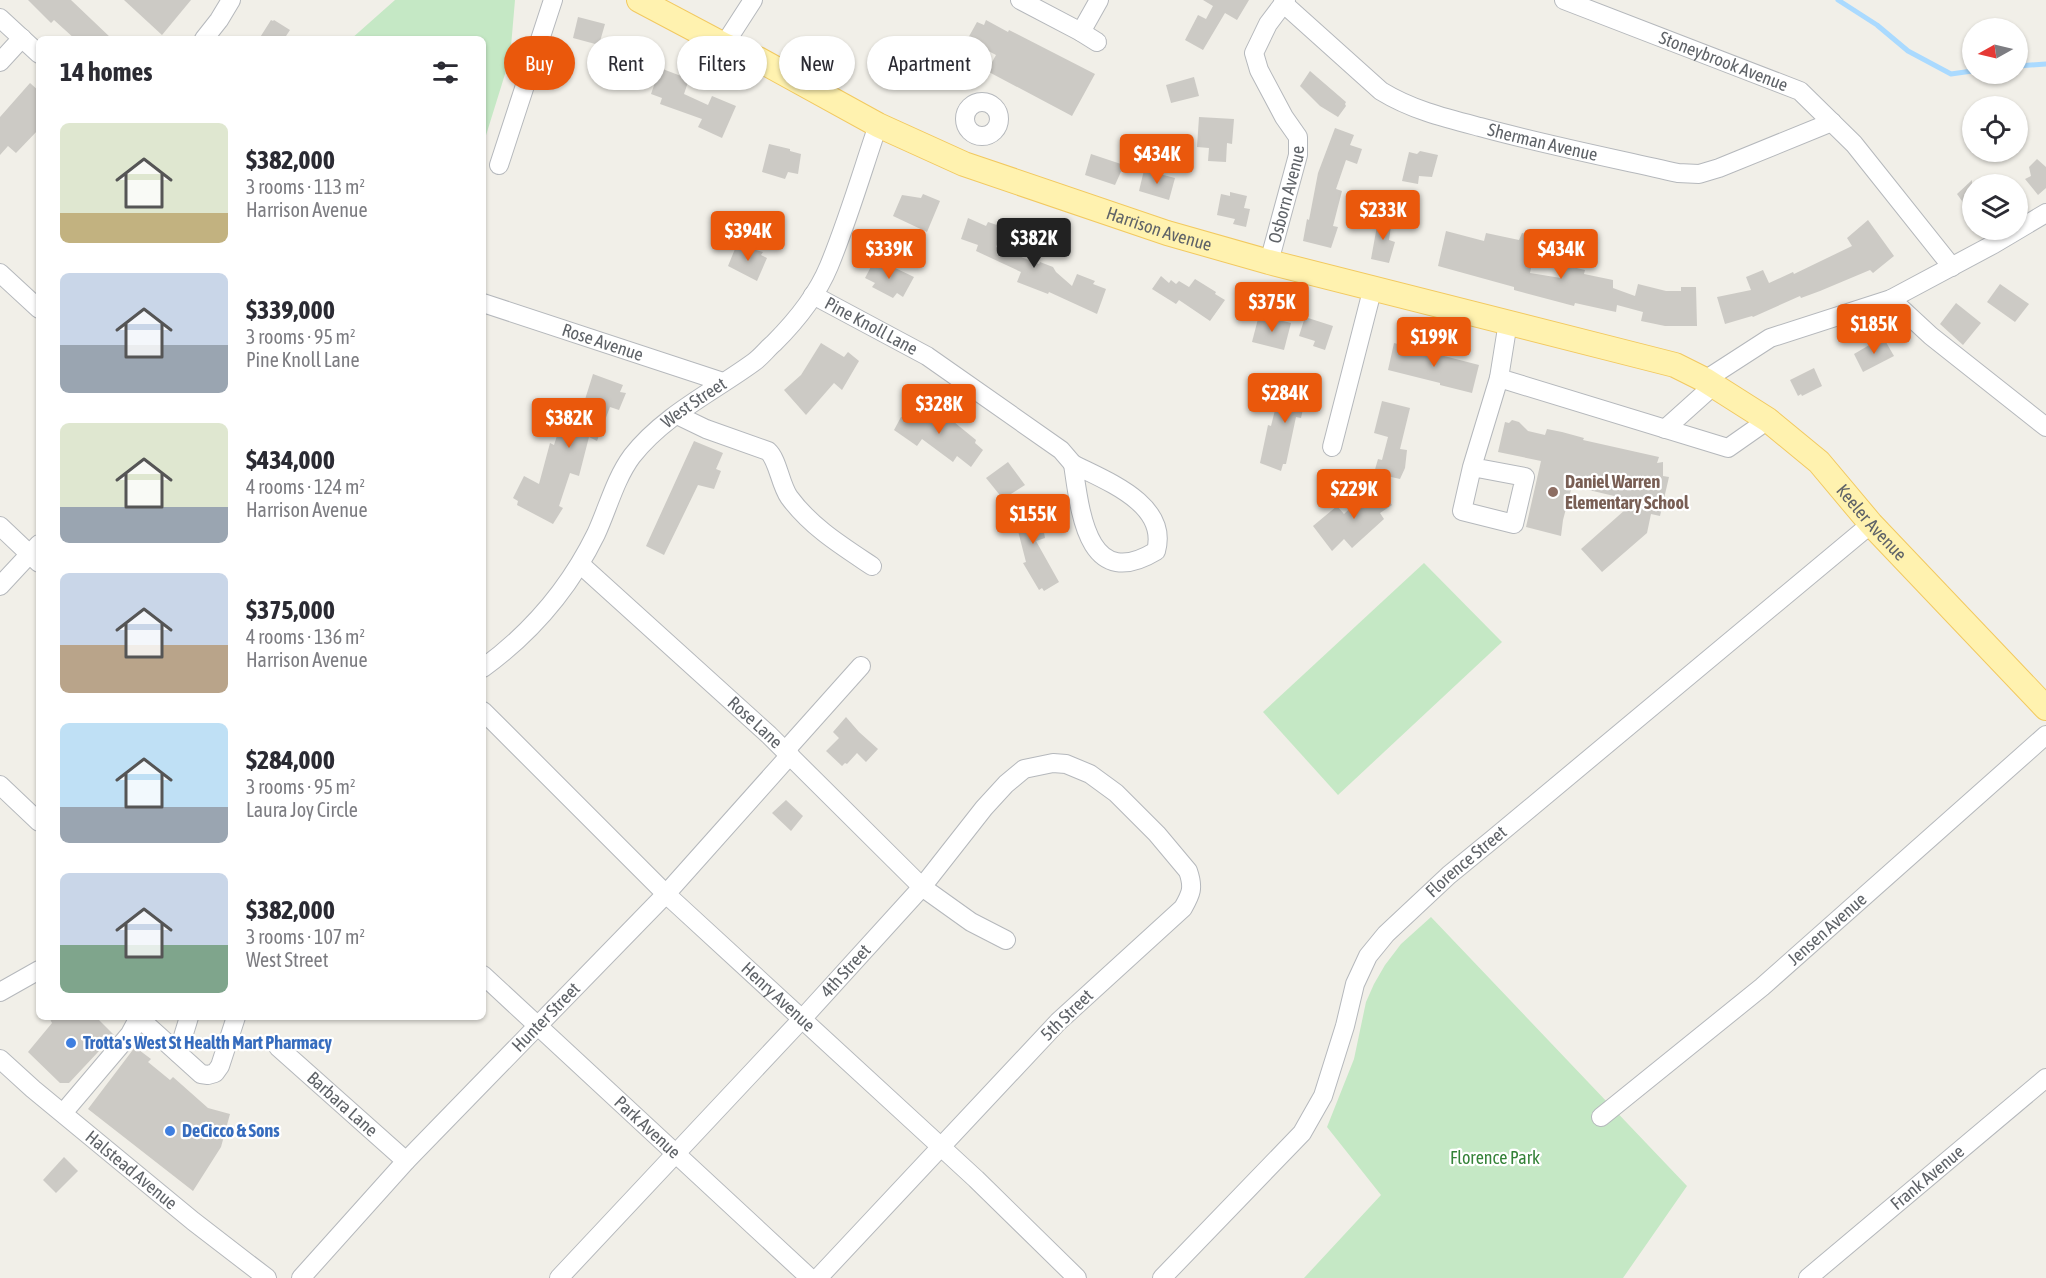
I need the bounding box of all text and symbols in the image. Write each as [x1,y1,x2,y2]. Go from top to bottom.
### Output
north arrow [1962,18,2028,84]
map controls [1962,18,2028,240]
street label: Stoneybrook Avenue [1656,27,1791,95]
chip: Buy [504,36,575,90]
chip: Rent [587,36,665,90]
chip: Filters [677,36,767,90]
chip: New [779,36,855,90]
chip: Apartment [867,36,992,90]
icon: filters [429,56,462,89]
text: 14 homes [60,57,153,87]
button: locate [1962,96,2028,162]
street label: Sherman Avenue [1486,119,1600,165]
pin: $434K [1115,134,1199,185]
text: $434K [1134,142,1180,165]
text: $382,000 [246,145,335,175]
street label: Osborn Avenue [1264,146,1308,245]
icon: home [108,147,180,219]
button: layers [1962,174,2028,240]
text: 3 rooms · 113 m² [246,175,365,198]
pin: $233K [1341,190,1425,241]
text: Harrison Avenue [246,198,368,221]
text: $233K [1360,198,1406,221]
street label: Harrison Avenue [1104,202,1214,255]
pin: $394K [706,211,790,262]
pin: $382K [992,218,1076,269]
text: $394K [725,219,771,242]
text: $382K [1011,226,1057,249]
pin: $339K [847,229,931,280]
pin: $434K [1519,229,1603,280]
text: $339K [866,237,912,260]
text: $434K [1538,237,1584,260]
pin: $375K [1230,282,1314,333]
text: $375K [1249,290,1295,313]
street label: Pine Knoll Lane [821,292,921,359]
text: $339,000 [246,295,335,325]
icon: home [108,297,180,369]
pin: $185K [1832,304,1916,355]
text: $185K [1851,312,1897,335]
pin: $199K [1392,317,1476,368]
street label: Rose Avenue [559,319,646,365]
text: 3 rooms · 95 m² [246,325,356,348]
text: $199K [1411,325,1457,348]
text: Pine Knoll Lane [246,348,360,371]
street label: West Street [657,373,730,432]
pin: $284K [1243,373,1327,424]
text: $284K [1262,381,1308,404]
pin: $328K [897,384,981,435]
text: $328K [916,392,962,415]
pin: $382K [527,398,611,449]
text: $382K [546,406,592,429]
text: $434,000 [246,445,335,475]
icon: home [108,447,180,519]
pin: $229K [1312,469,1396,520]
place label: Daniel Warren Elementary School [1565,471,1689,513]
text: 4 rooms · 124 m² [246,475,365,498]
text: $229K [1331,477,1377,500]
street label: Keeler Avenue [1832,480,1911,565]
marker: Daniel Warren Elementary School [1546,485,1560,499]
pin: $155K [991,494,1075,545]
text: Harrison Avenue [246,498,368,521]
text: $155K [1010,502,1056,525]
text: $375,000 [246,595,335,625]
icon: home [108,597,180,669]
text: 4 rooms · 136 m² [246,625,365,648]
text: Harrison Avenue [246,648,368,671]
street label: Rose Lane [724,692,787,752]
text: $284,000 [246,745,335,775]
icon: home [108,747,180,819]
text: 3 rooms · 95 m² [246,775,356,798]
text: Laura Joy Circle [246,798,358,821]
street label: Florence Street [1421,821,1511,901]
street label: Jensen Avenue [1783,888,1871,969]
text: $382,000 [246,895,335,925]
icon: home [108,897,180,969]
text: 3 rooms · 107 m² [246,925,365,948]
street label: 4th Street [816,940,875,1002]
text: West Street [246,948,328,971]
street label: Henry Avenue [737,958,820,1036]
street label: Hunter Street [507,978,584,1056]
street label: 5th Street [1036,985,1097,1045]
place label: Trotta's West St Health Mart Pharmacy [83,1032,333,1053]
marker: Trotta's West St Health Mart Pharmacy [64,1036,78,1050]
street label: Barbara Lane [303,1067,382,1141]
street label: Park Avenue [610,1091,685,1163]
place label: DeCicco & Sons [182,1120,280,1141]
marker: DeCicco & Sons [163,1124,177,1138]
street label: Halstead Avenue [82,1126,182,1214]
street label: Frank Avenue [1886,1141,1968,1214]
park label: Florence Park [1450,1147,1540,1168]

